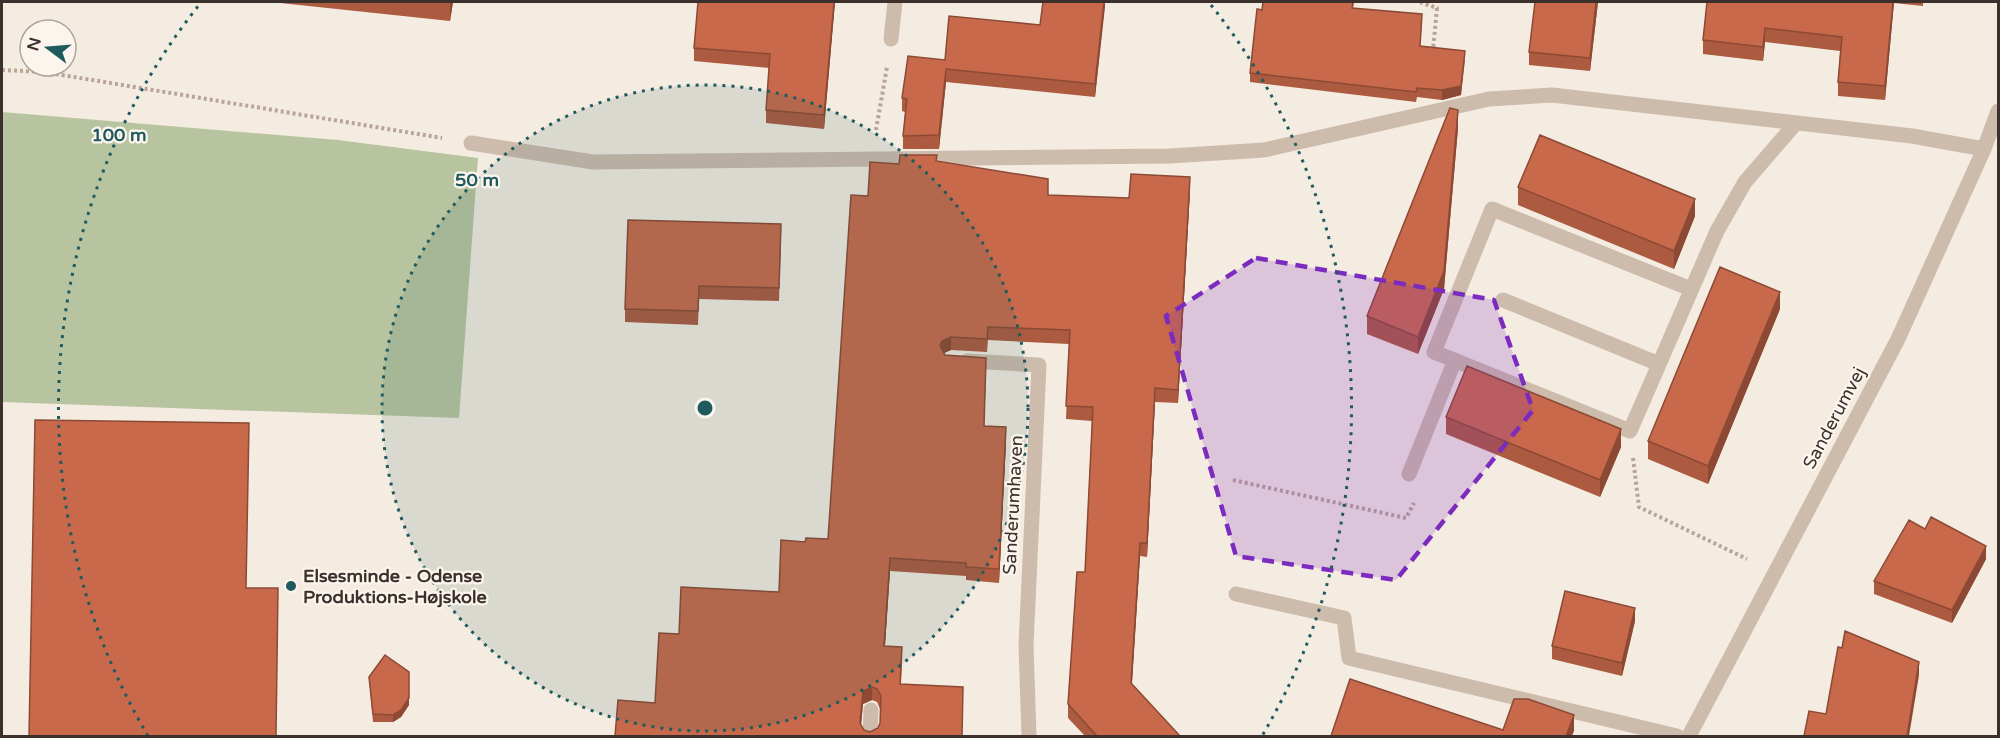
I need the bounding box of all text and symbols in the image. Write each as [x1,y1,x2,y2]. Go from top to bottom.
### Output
north arrow [18,18,78,78]
text: N [23,35,46,53]
text: 100 m [91,124,147,146]
text: 50 m [455,169,499,191]
street label: Sanderumvej [1798,363,1870,473]
centre of rings [695,398,715,418]
street label: Sanderumhaven [998,435,1028,575]
place label: Elsesminde - Odense Produktions-Højskole [303,565,487,608]
marker: Elsesminde - Odense Produktions-Højskole [284,579,298,593]

